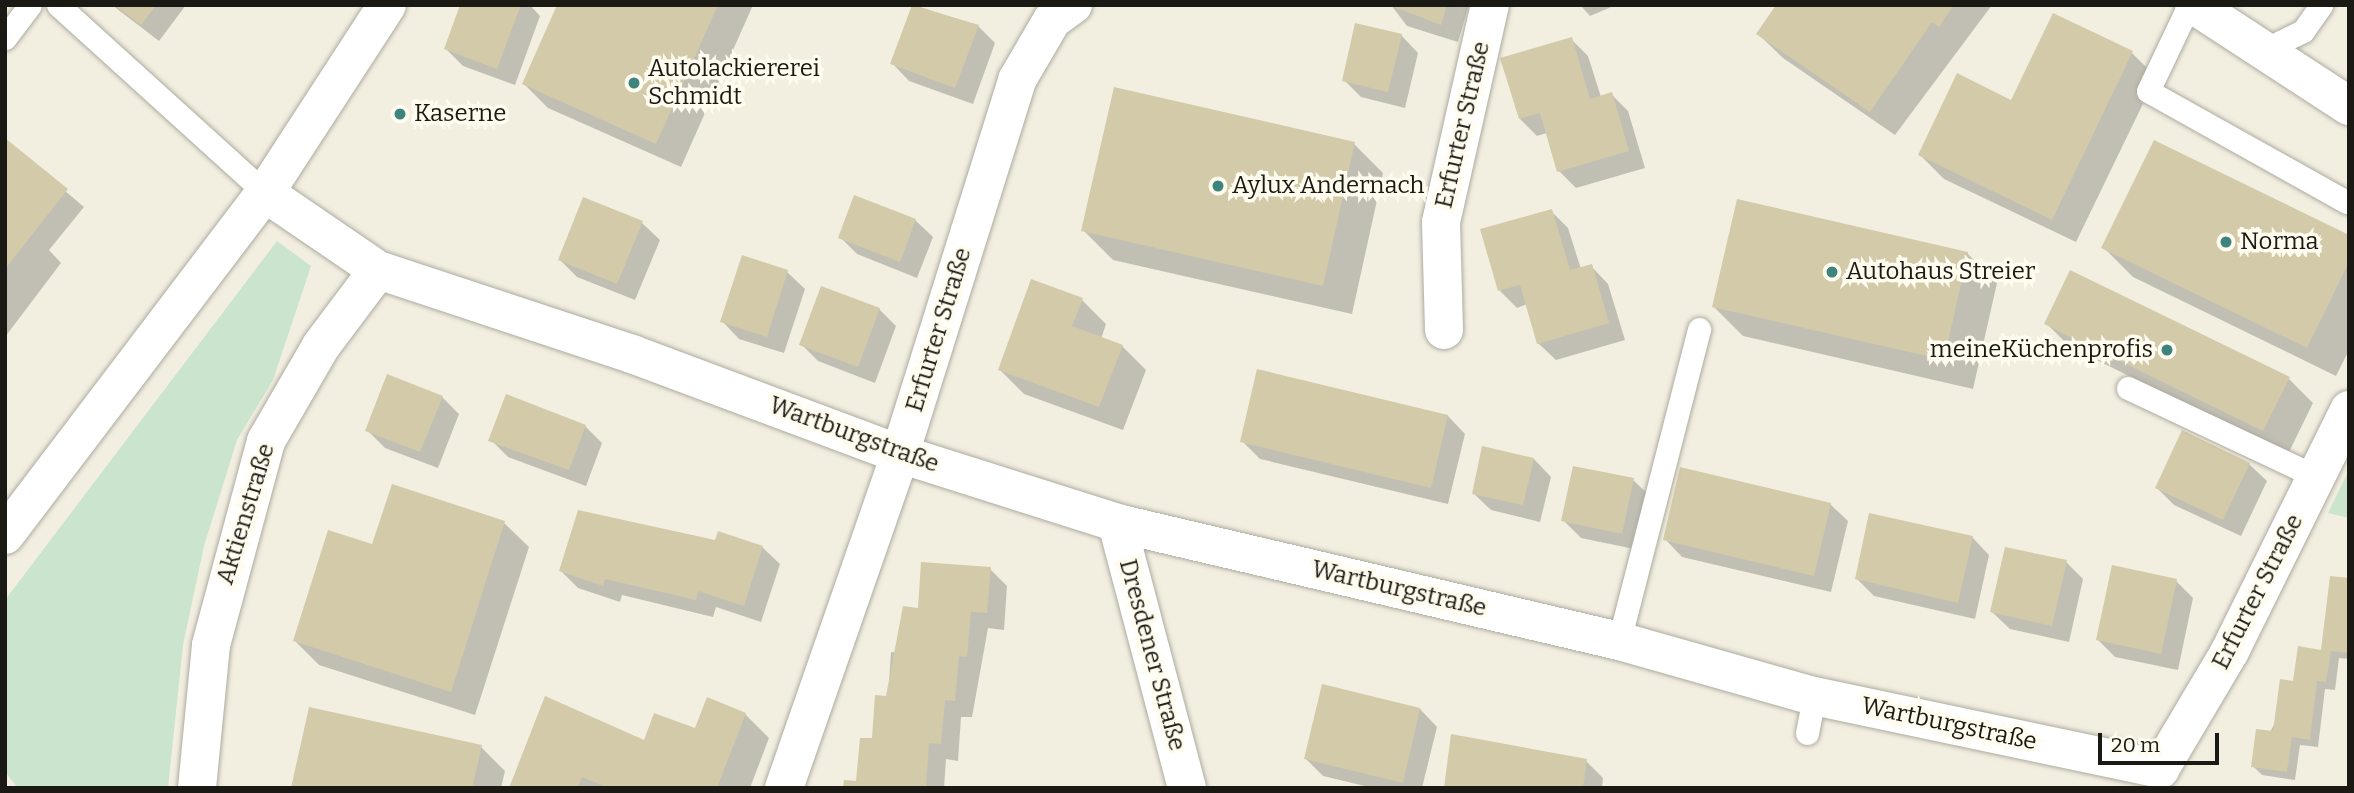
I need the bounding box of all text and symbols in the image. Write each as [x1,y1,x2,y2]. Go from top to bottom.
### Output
street label: Erfurter Straße [1430,39,1496,211]
place label: Autolackiererei Schmidt [648,55,820,111]
marker: Autolackiererei Schmidt [626,75,642,91]
place label: Kaserne [414,100,506,128]
marker: Kaserne [392,106,408,122]
place label: Aylux Andernach [1232,172,1424,200]
marker: Aylux Andernach [1210,178,1226,194]
place label: Norma [2240,228,2319,256]
marker: Norma [2218,234,2234,250]
street label: Erfurter Straße [900,244,978,416]
place label: Autohaus Streier [1846,258,2035,286]
marker: Autohaus Streier [1824,264,1840,280]
place label: meineKüchenprofis [1930,336,2153,364]
marker: meineKüchenprofis [2159,342,2175,358]
street label: Wartburgstraße [765,391,943,479]
street label: Aktienstraße [211,440,281,588]
street label: Erfurter Straße [2207,510,2309,674]
street label: Wartburgstraße [1309,555,1489,623]
street label: Dresdener Straße [1113,556,1191,754]
street label: Wartburgstraße [1859,691,2039,757]
scale bar [2102,720,2223,764]
text: 20 m [2111,732,2160,758]

